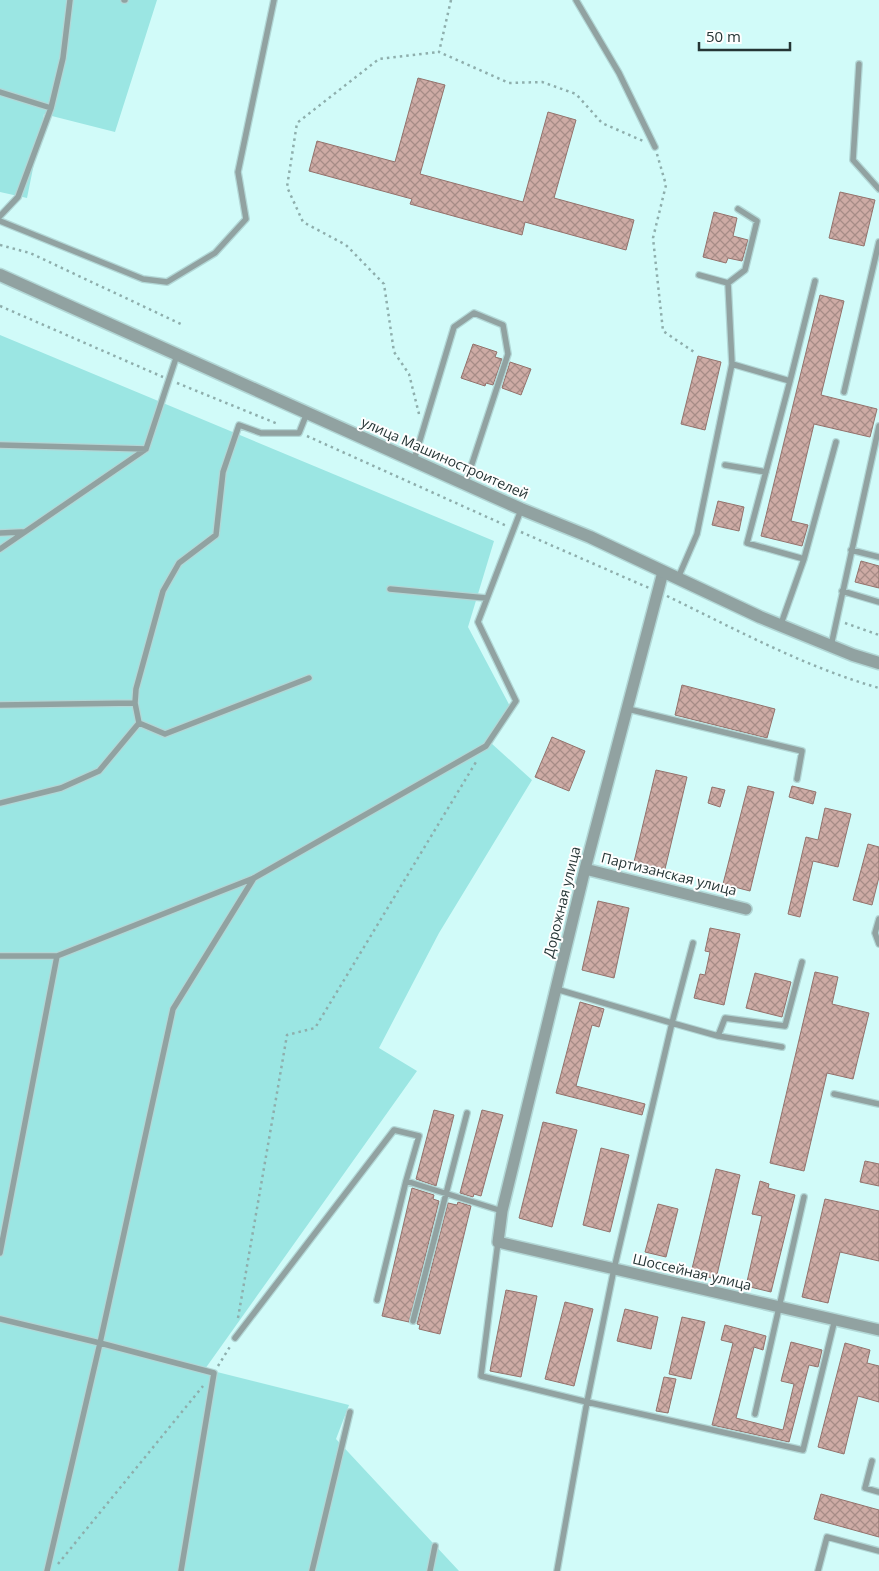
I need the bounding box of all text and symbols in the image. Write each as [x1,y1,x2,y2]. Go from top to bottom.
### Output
scale bar [699,20,790,52]
text: 50 m [706,26,741,46]
street label: улица Машиностроителей [358,412,532,503]
street label: Дорожная улица [539,844,584,959]
street label: Партизанская улица [599,847,739,900]
street label: Шоссейная улица [631,1249,753,1294]

